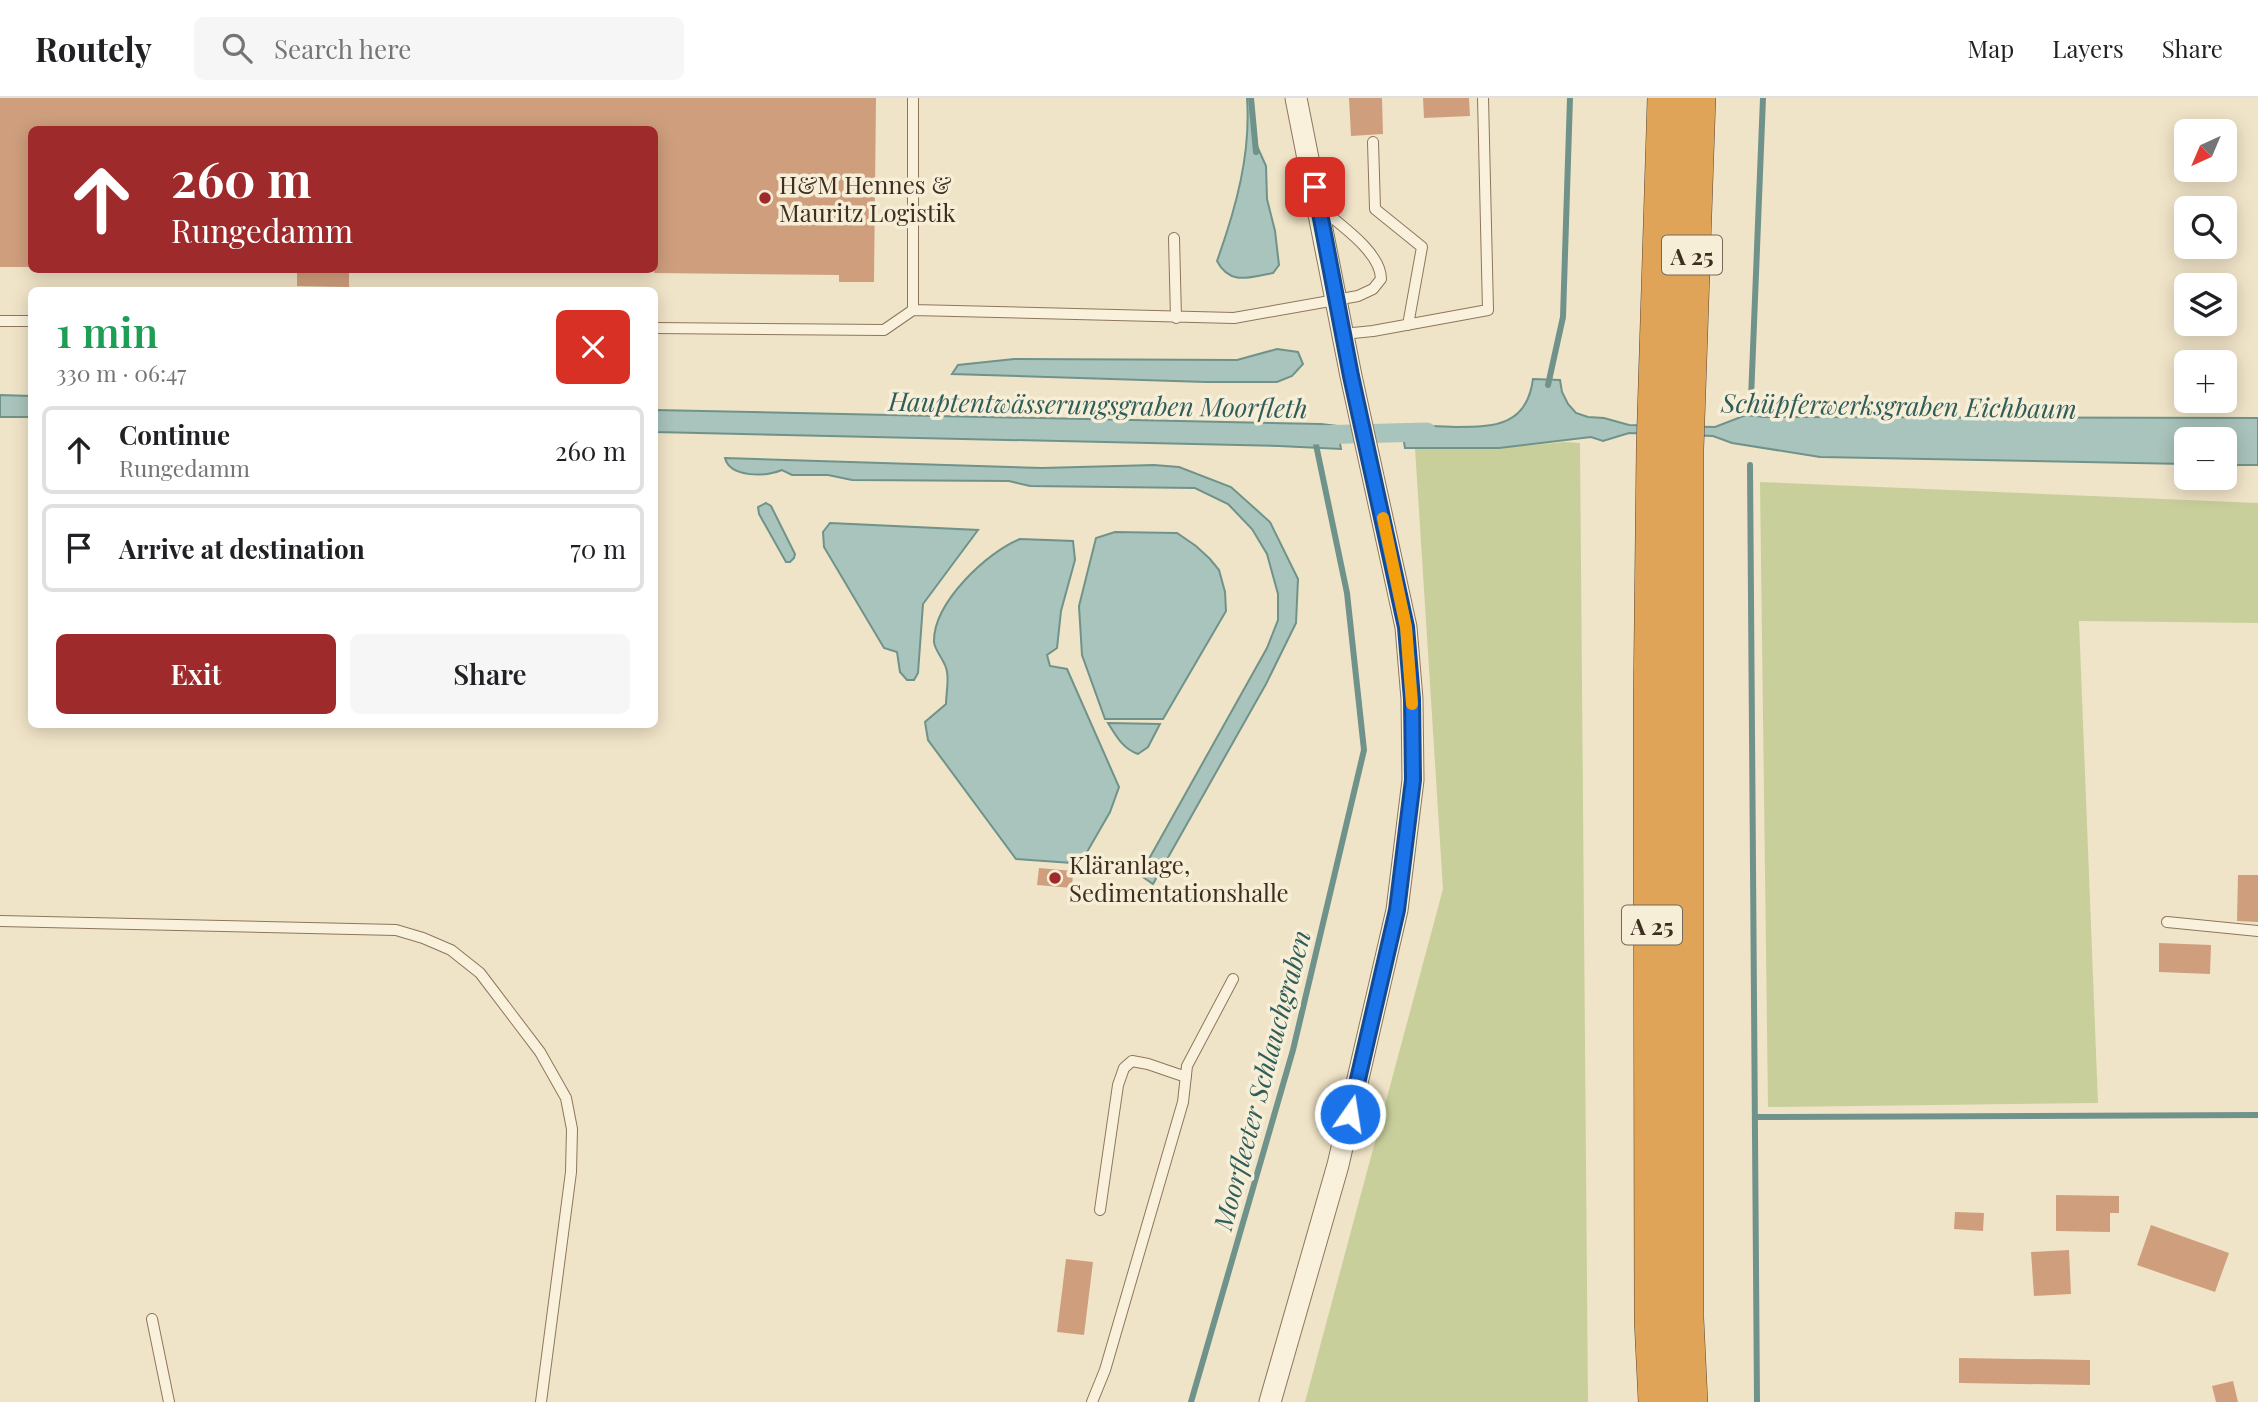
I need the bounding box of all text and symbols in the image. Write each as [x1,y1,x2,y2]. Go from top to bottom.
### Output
search box [194,17,684,80]
text: Routely [35,26,152,70]
icon: search [218,29,256,67]
text: Search here [274,31,411,66]
text: Map [1968,32,2014,64]
text: Layers [2052,32,2124,64]
text: Share [2162,32,2223,64]
north arrow [2174,119,2236,182]
map controls [2174,119,2237,490]
text: 260 m [171,145,311,210]
icon: ahead [56,154,147,245]
pin [1285,157,1345,217]
place label: H&M Hennes & Mauritz Logistik [779,168,957,228]
icon: arrive [1296,168,1334,206]
marker: H&M Hennes & Mauritz Logistik [757,190,773,206]
button: search [2174,196,2237,259]
text: Rungedamm [171,208,353,251]
road number: A 25 [1662,236,1722,274]
button: layers [2174,273,2237,336]
text: 1 min [56,303,158,359]
button: close [556,310,630,384]
button: + [2174,350,2237,413]
text: 330 m · 06:47 [56,357,186,388]
water label: Hauptentwässerungsgraben Moorfleth [887,383,1308,425]
water label: Schüpferwerksgraben Eichbaum [1720,384,2077,426]
text: Continue [119,417,230,452]
button: − [2174,427,2237,490]
icon: ahead [60,431,98,469]
text: 260 m [555,433,626,468]
text: Rungedamm [119,452,250,483]
icon: arrive [60,529,98,567]
text: Arrive at destination [119,531,365,566]
text: 70 m [570,531,626,566]
button: Exit [56,634,336,714]
button: Share [350,634,630,714]
place label: Kläranlage, Sedimentationshalle [1069,848,1289,908]
marker: Kläranlage, Sedimentationshalle [1047,870,1063,886]
road number: A 25 [1622,905,1682,944]
water label: Moorfleeter Schlauchgraben [1204,926,1318,1235]
position arrow [1313,1077,1387,1151]

